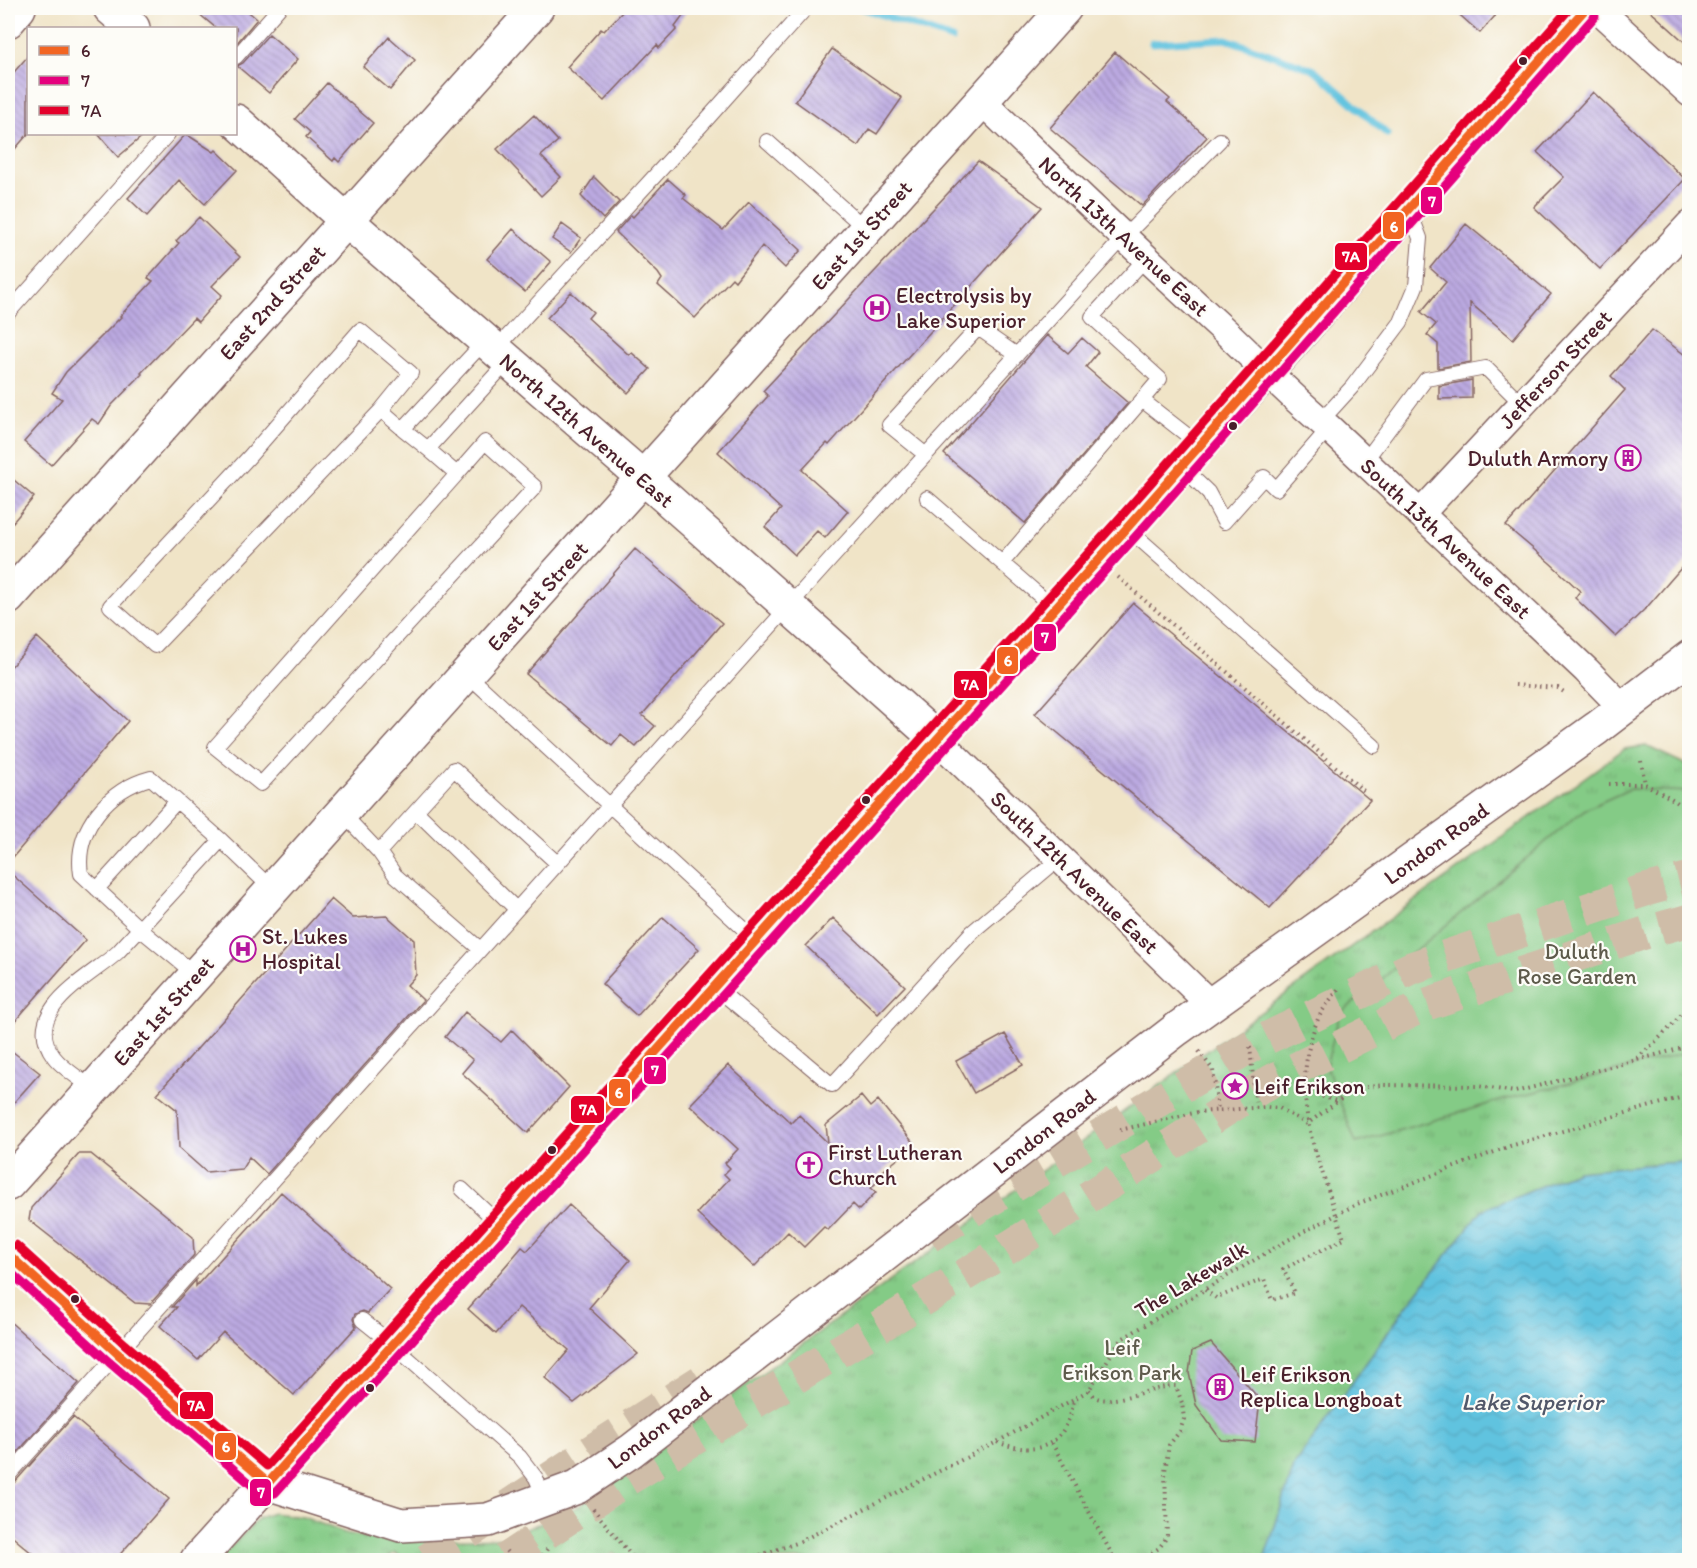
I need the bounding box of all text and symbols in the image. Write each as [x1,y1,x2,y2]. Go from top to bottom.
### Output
legend [27,27,237,135]
text: 6 [81,40,91,62]
unlabelled marker [1517,55,1529,67]
text: 7 [81,70,90,92]
text: 7A [81,100,102,122]
street label: North 13th Avenue East [1033,151,1214,322]
street label: East 1st Street [805,175,918,296]
line badge: 7 [1420,186,1443,215]
text: 7 [1427,192,1436,211]
line badge: 6 [1382,211,1405,240]
text: 6 [1390,217,1399,236]
street label: East 2nd Street [213,239,331,366]
line badge: 7A [1334,242,1368,271]
text: 7A [1341,247,1361,266]
place label: Electrolysis by Lake Superior [896,282,1032,334]
hospital icon: Electrolysis by Lake Superior [862,293,892,323]
street label: Jefferson Street [1493,304,1617,435]
street label: North 12th Avenue East [494,347,679,514]
unlabelled marker [1227,420,1239,432]
building icon: Duluth Armory [1613,443,1643,473]
place label: Duluth Armory [1467,445,1609,472]
street label: South 13th Avenue East [1355,452,1537,625]
street label: East 1st Street [481,536,594,657]
line badge: 7 [1033,623,1057,652]
text: 7 [1040,628,1049,647]
line badge: 6 [996,646,1019,675]
text: 6 [1004,651,1013,670]
line badge: 7A [953,670,988,699]
text: 7A [960,675,980,694]
street label: South 12th Avenue East [985,785,1164,960]
unlabelled marker [860,794,872,806]
street label: London Road [1379,796,1494,891]
place label: St. Lukes Hospital [262,923,348,975]
hospital icon: St. Lukes Hospital [228,934,258,964]
park label: Duluth Rose Garden [1517,938,1637,990]
street label: East 1st Street [107,951,220,1072]
line badge: 7 [643,1056,667,1085]
text: 7 [650,1061,659,1080]
place icon: Leif Erikson [1220,1071,1250,1101]
place label: Leif Erikson [1254,1073,1365,1100]
line badge: 6 [608,1078,631,1107]
text: 6 [615,1083,624,1102]
street label: London Road [987,1083,1101,1180]
line badge: 7A [570,1095,605,1124]
text: 7A [578,1100,598,1119]
place label: First Lutheran Church [828,1139,963,1191]
unlabelled marker [546,1144,558,1156]
church icon: First Lutheran Church [794,1150,824,1180]
street label: The Lakewalk [1130,1235,1253,1324]
unlabelled marker [69,1293,81,1305]
park label: Leif Erikson Park [1062,1334,1182,1386]
place label: Leif Erikson Replica Longboat [1240,1361,1402,1413]
building icon: Leif Erikson Replica Longboat [1205,1372,1235,1402]
street label: London Road [602,1380,717,1475]
unlabelled marker [364,1382,376,1394]
water label: Lake Superior [1461,1387,1605,1416]
line badge: 7A [179,1391,214,1420]
text: 7A [186,1396,206,1415]
line badge: 6 [214,1432,237,1461]
text: 6 [222,1437,231,1456]
line badge: 7 [249,1478,272,1507]
text: 7 [256,1483,265,1502]

